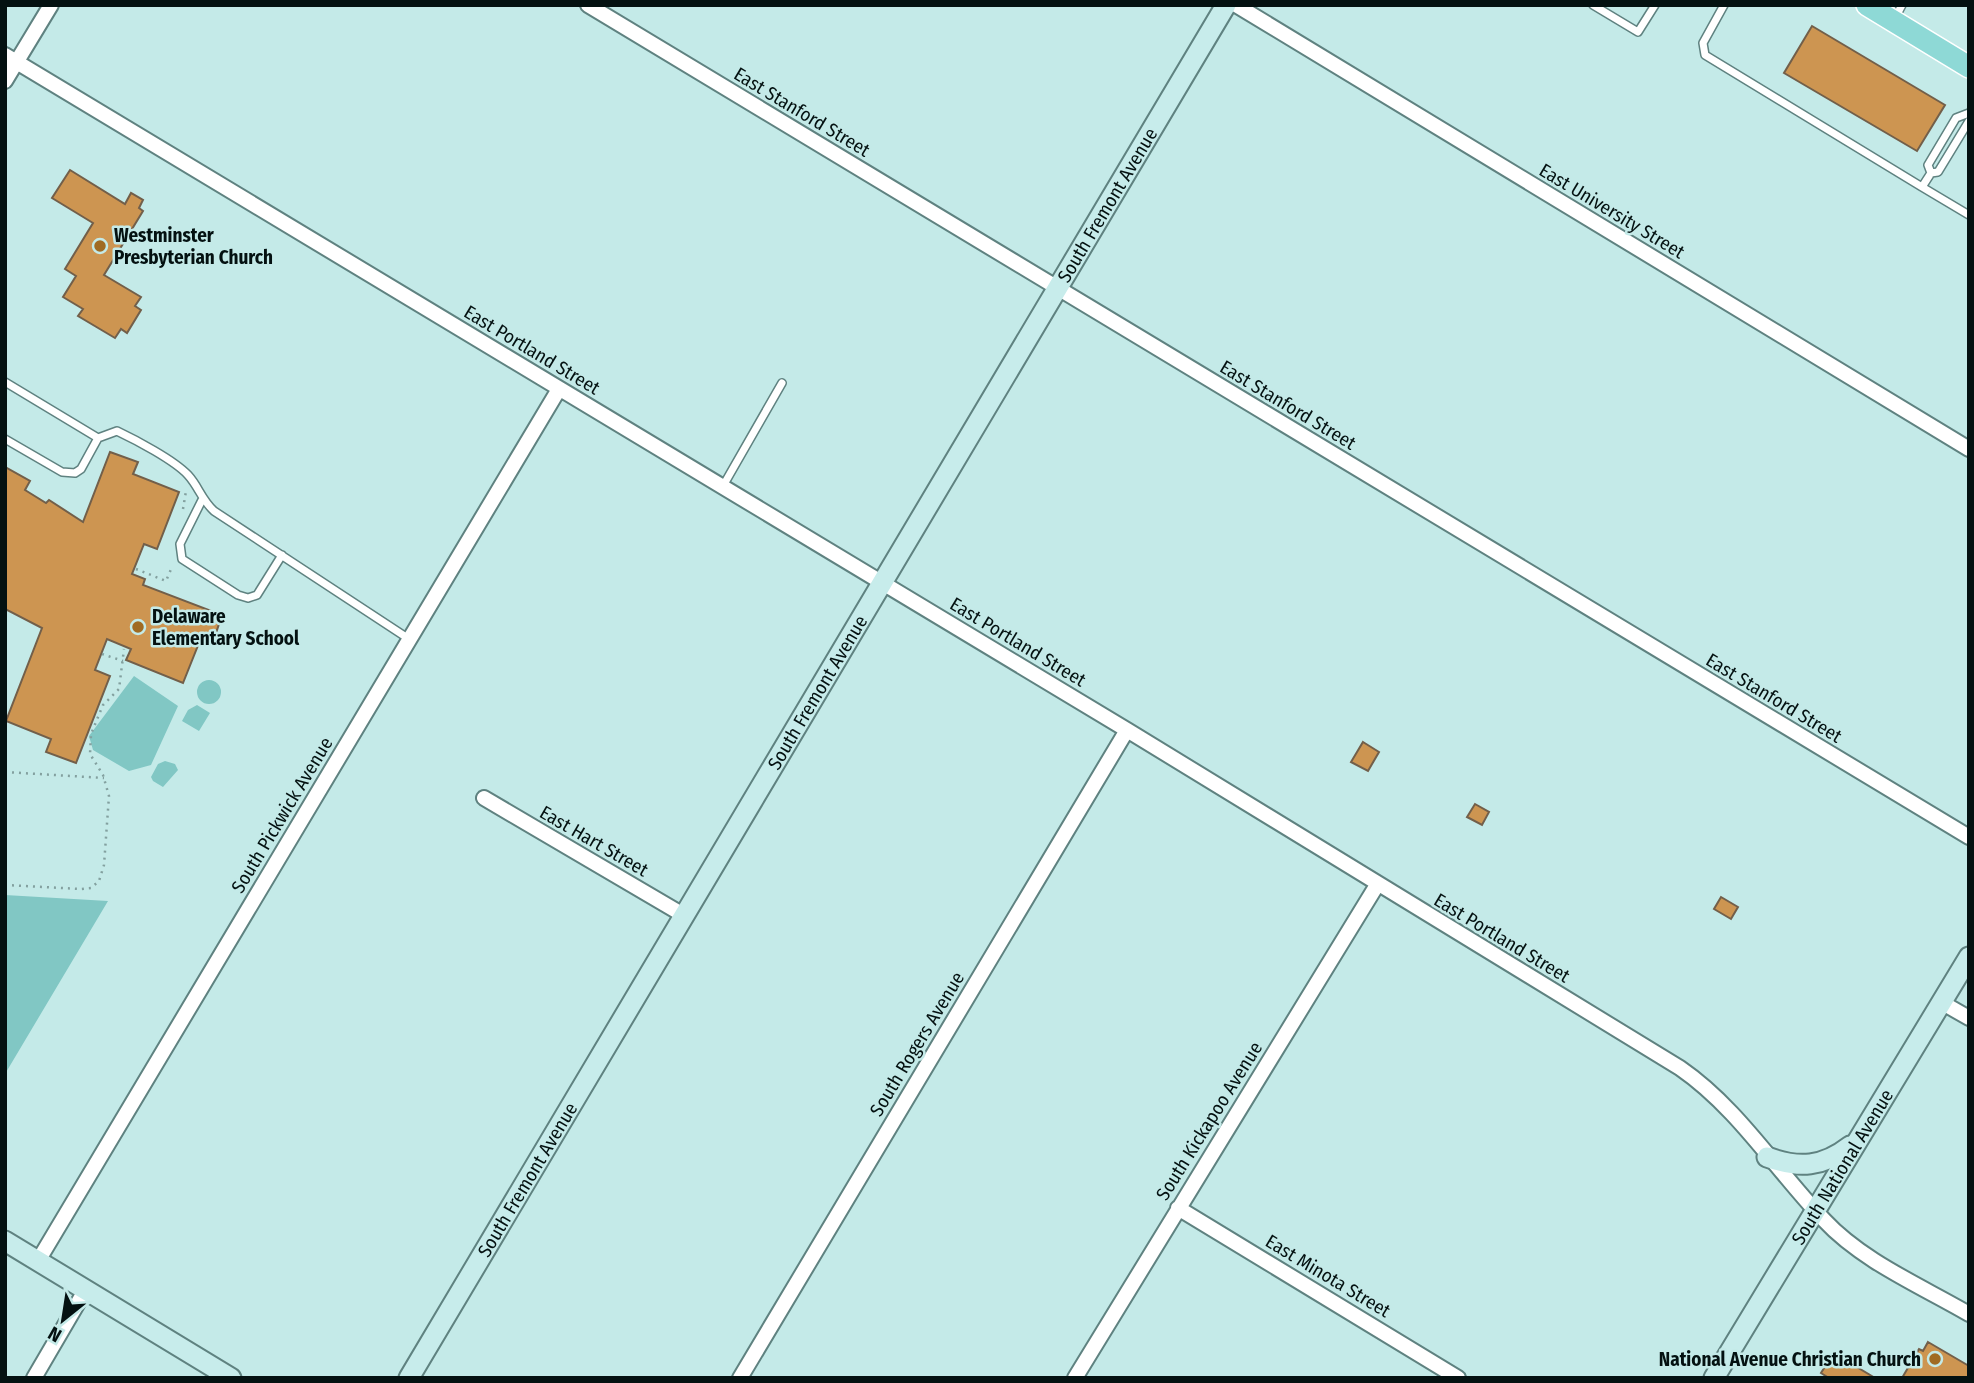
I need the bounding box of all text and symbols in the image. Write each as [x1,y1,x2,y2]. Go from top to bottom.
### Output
street label: East Stanford Street [730,62,875,162]
street label: South Fremont Avenue [1052,124,1162,286]
street label: East University Street [1535,159,1690,264]
place label: Westminster Presbyterian Church [114,224,273,269]
marker: Westminster Presbyterian Church [92,238,108,254]
street label: East Portland Street [460,300,605,400]
street label: East Stanford Street [1216,355,1361,455]
street label: East Portland Street [946,592,1091,692]
place label: Delaware Elementary School [152,605,300,650]
street label: South Fremont Avenue [762,611,872,774]
marker: Delaware Elementary School [130,619,146,635]
street label: East Stanford Street [1702,648,1847,748]
street label: South Pickwick Avenue [226,733,338,897]
street label: East Hart Street [536,801,653,882]
street label: East Portland Street [1430,888,1575,988]
street label: South Rogers Avenue [865,968,969,1120]
street label: South Kickapoo Avenue [1151,1037,1267,1205]
street label: South National Avenue [1786,1085,1898,1249]
street label: South Fremont Avenue [472,1098,582,1261]
street label: East Minota Street [1261,1230,1395,1323]
north arrow [28,1285,98,1355]
text: N [44,1321,65,1347]
place label: National Avenue Christian Church [1659,1348,1921,1371]
marker: National Avenue Christian Church [1927,1351,1943,1367]

